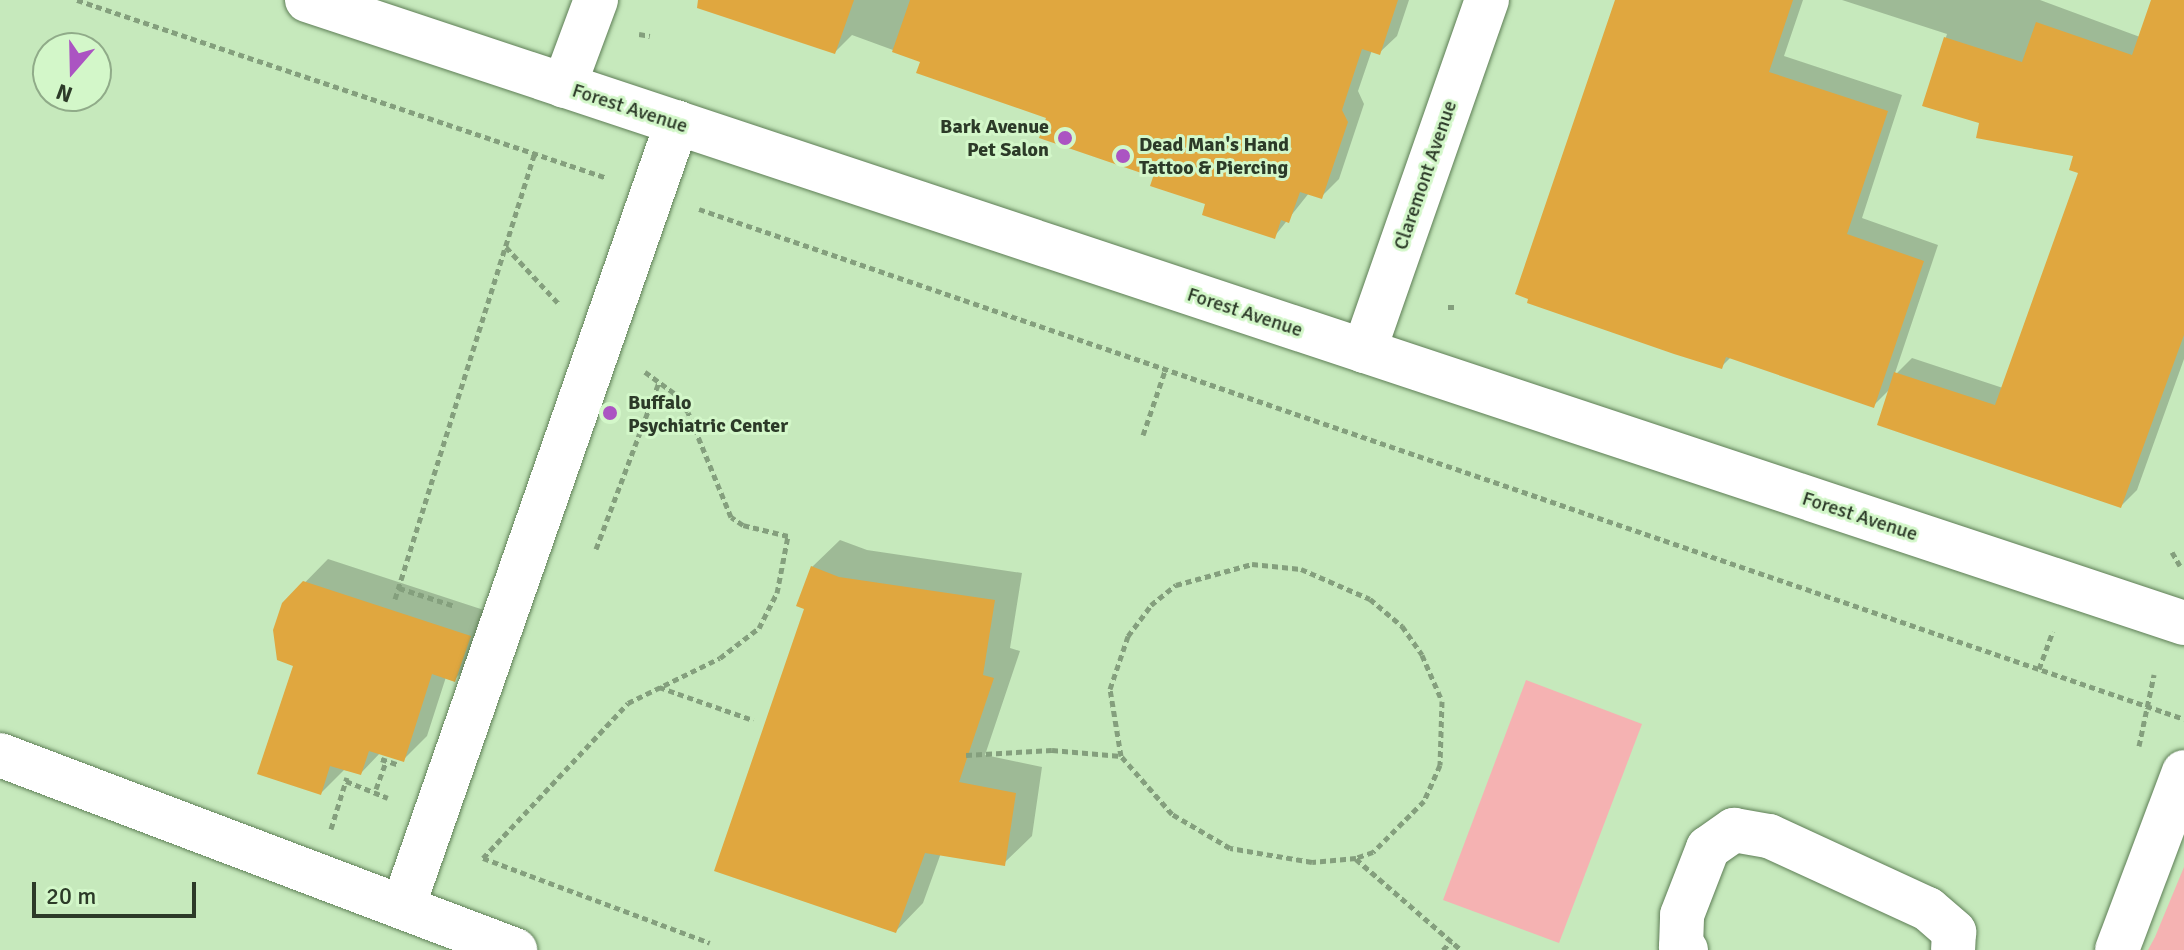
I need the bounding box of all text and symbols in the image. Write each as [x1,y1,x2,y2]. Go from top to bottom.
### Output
north arrow [32,32,112,112]
text: N [52,78,76,108]
street label: Forest Avenue [569,78,691,138]
street label: Claremont Avenue [1388,97,1462,253]
place label: Bark Avenue Pet Salon [940,114,1049,161]
marker: Bark Avenue Pet Salon [1056,129,1074,147]
place label: Dead Man's Hand Tattoo & Piercing [1139,132,1289,179]
marker: Dead Man's Hand Tattoo & Piercing [1114,147,1132,165]
street label: Forest Avenue [1184,282,1306,342]
place label: Buffalo Psychiatric Center [628,390,788,437]
marker: Buffalo Psychiatric Center [599,402,621,424]
street label: Forest Avenue [1799,486,1921,546]
scale bar [36,866,200,916]
text: 20 m [46,881,96,911]

